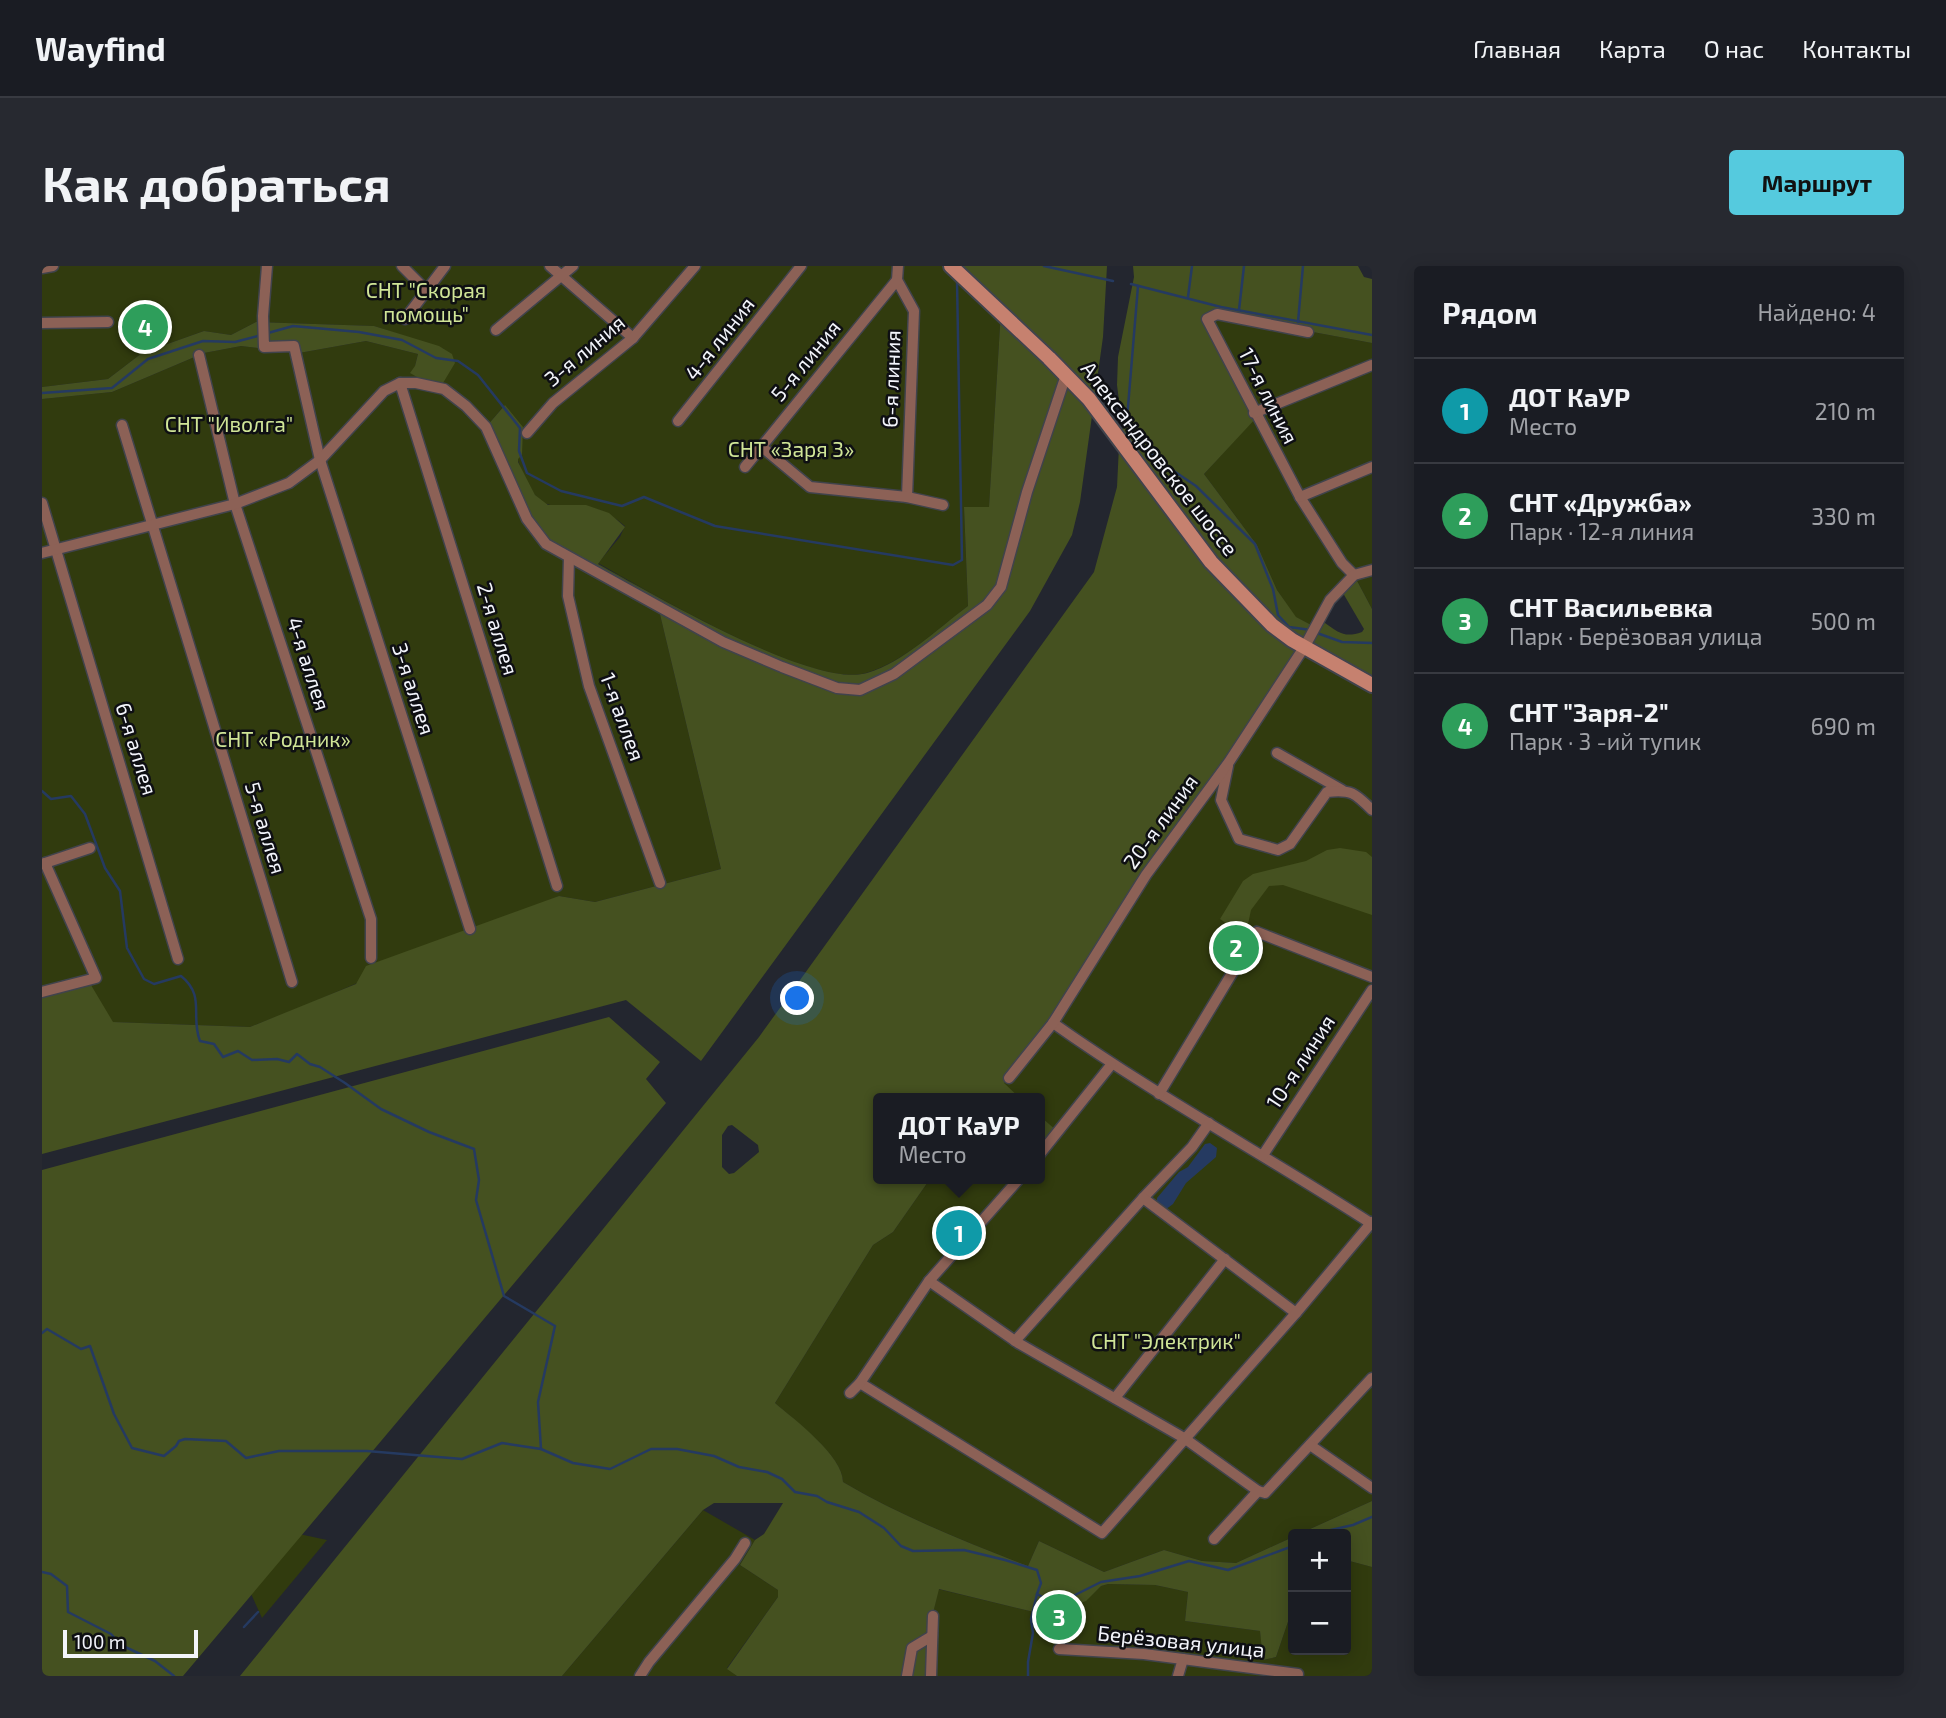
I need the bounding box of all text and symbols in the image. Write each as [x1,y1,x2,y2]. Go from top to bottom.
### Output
text: Wayfind [35,28,166,68]
text: Главная [1473,34,1561,63]
text: Карта [1599,34,1666,63]
text: О нас [1704,34,1764,63]
text: Контакты [1802,34,1911,63]
button: Маршрут [1729,150,1904,215]
text: Как добраться [42,153,391,212]
park label: СНТ "Скорая помощь" [366,277,486,326]
street label: 4-я линия [679,292,759,385]
text: Рядом [1442,294,1538,330]
text: Найдено: 4 [1757,298,1876,326]
pin: 4 [122,301,168,353]
street label: 3-я линия [539,309,629,391]
street label: 5-я линия [765,315,845,406]
street label: 6-я линия [876,330,905,428]
street label: 17-я линия [1235,343,1304,447]
street label: Александровское шоссе [1077,356,1244,560]
text: ДОТ КаУР [1509,381,1630,412]
text: 1 [1460,397,1470,425]
text: 210 m [1815,397,1876,425]
park label: СНТ "Иволга" [165,411,293,436]
text: Место [1509,412,1577,440]
park label: СНТ «Заря 3» [728,436,854,461]
text: СНТ «Дружба» [1509,486,1692,517]
text: 2 [1458,502,1472,530]
text: 330 m [1811,502,1876,530]
text: Парк · 12-я линия [1509,517,1694,545]
street label: 2-я аллея [473,579,524,678]
text: СНТ Васильевка [1509,591,1713,622]
text: 3 [1458,607,1472,635]
text: 500 m [1811,607,1876,635]
street label: 4-я аллея [283,614,336,713]
text: Парк · Берёзовая улица [1509,622,1762,650]
street label: 3-я аллея [388,639,441,738]
street label: 1-я аллея [596,669,651,764]
text: СНТ "Заря-2" [1509,696,1669,727]
street label: 6-я аллея [112,699,163,798]
text: 4 [1458,712,1472,740]
text: 690 m [1811,712,1876,740]
park label: СНТ «Родник» [215,726,351,751]
text: Парк · 3 -ий тупик [1509,727,1701,755]
street label: 20-я линия [1117,769,1202,873]
street label: 5-я аллея [241,779,292,877]
pin: 2 [1213,922,1259,974]
your location [780,981,814,1015]
street label: 10-я линия [1260,1010,1339,1113]
popup [873,1093,1045,1184]
text: ДОТ КаУР [898,1109,1020,1140]
text: Место [898,1140,967,1168]
pin: 1 [936,1207,982,1259]
park label: СНТ "Электрик" [1091,1328,1241,1353]
map controls [1288,1529,1351,1655]
button: + [1288,1529,1351,1592]
pin: 3 [1036,1591,1082,1643]
button: − [1288,1592,1351,1655]
street label: Берёзовая улица [1096,1619,1266,1663]
scale bar [63,1627,198,1659]
text: 100 m [74,1630,125,1653]

